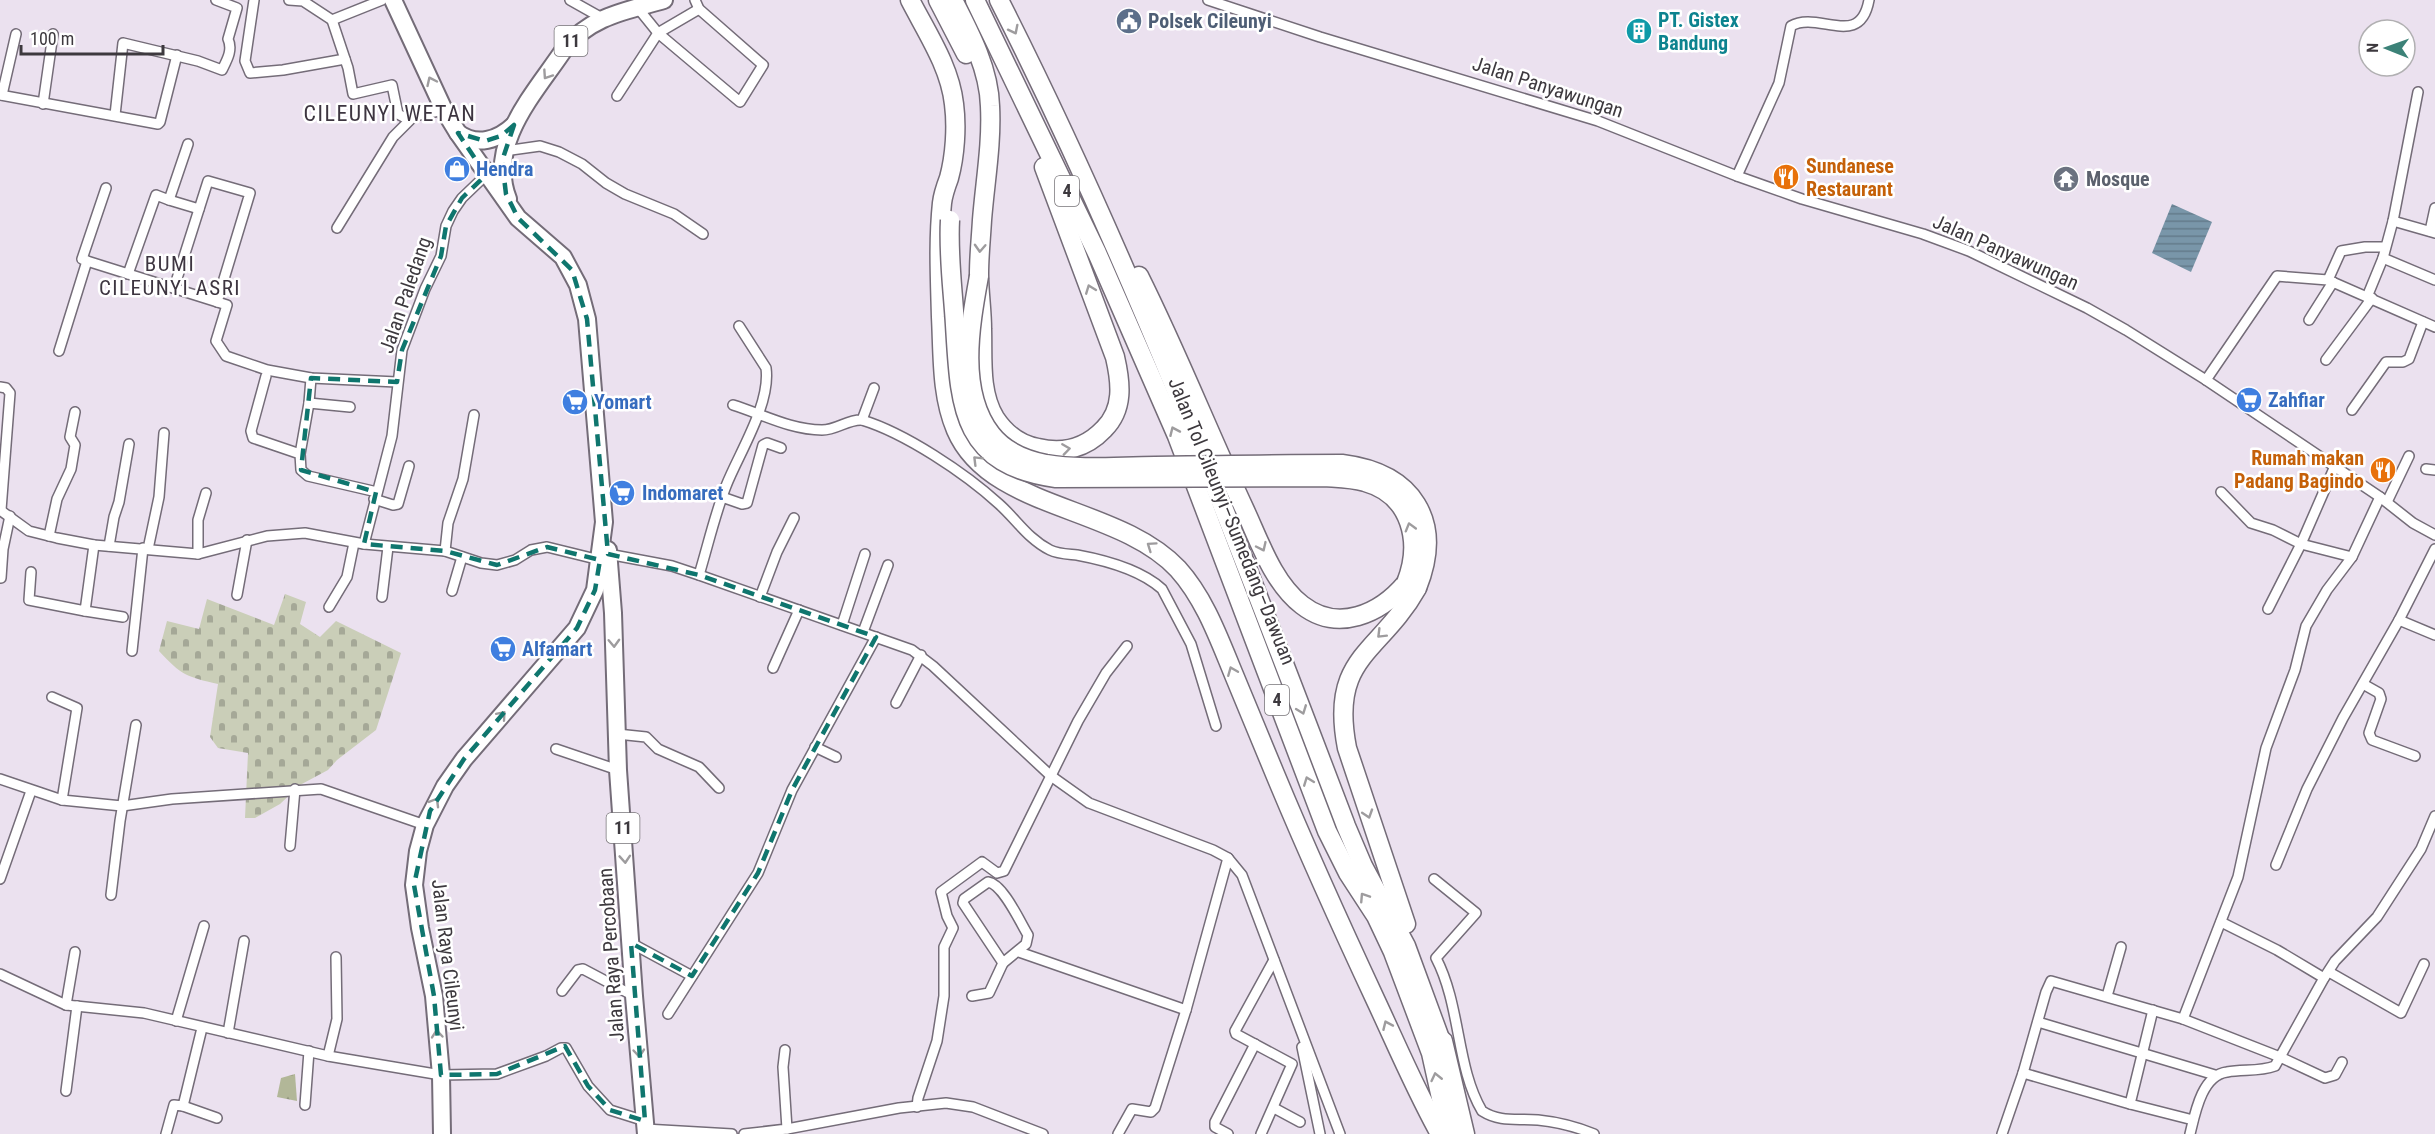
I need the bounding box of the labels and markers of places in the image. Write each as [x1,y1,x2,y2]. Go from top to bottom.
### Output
public building icon: Polsek Cileunyi [1114,6,1144,36]
place label: PT. Gistex Bandung [1658,8,1739,55]
place label: Polsek Cileunyi [1148,9,1272,33]
building icon: PT. Gistex Bandung [1624,16,1654,46]
shop icon: Hendra [442,154,472,184]
place label: Sundanese Restaurant [1806,154,1894,201]
place label: Hendra [476,157,533,181]
restaurant icon: Sundanese Restaurant [1771,162,1801,192]
temple icon: Mosque [2051,164,2081,194]
place label: Mosque [2086,167,2150,191]
supermarket icon: Zahfiar [2234,385,2264,415]
supermarket icon: Yomart [560,387,590,417]
place label: Zahfiar [2268,388,2325,412]
place label: Yomart [594,390,652,414]
place label: Rumah makan Padang Bagindo [2234,446,2364,493]
restaurant icon: Rumah makan Padang Bagindo [2368,455,2398,485]
supermarket icon: Indomaret [607,478,637,508]
place label: Indomaret [642,481,724,505]
supermarket icon: Alfamart [488,634,518,664]
place label: Alfamart [522,637,592,661]

